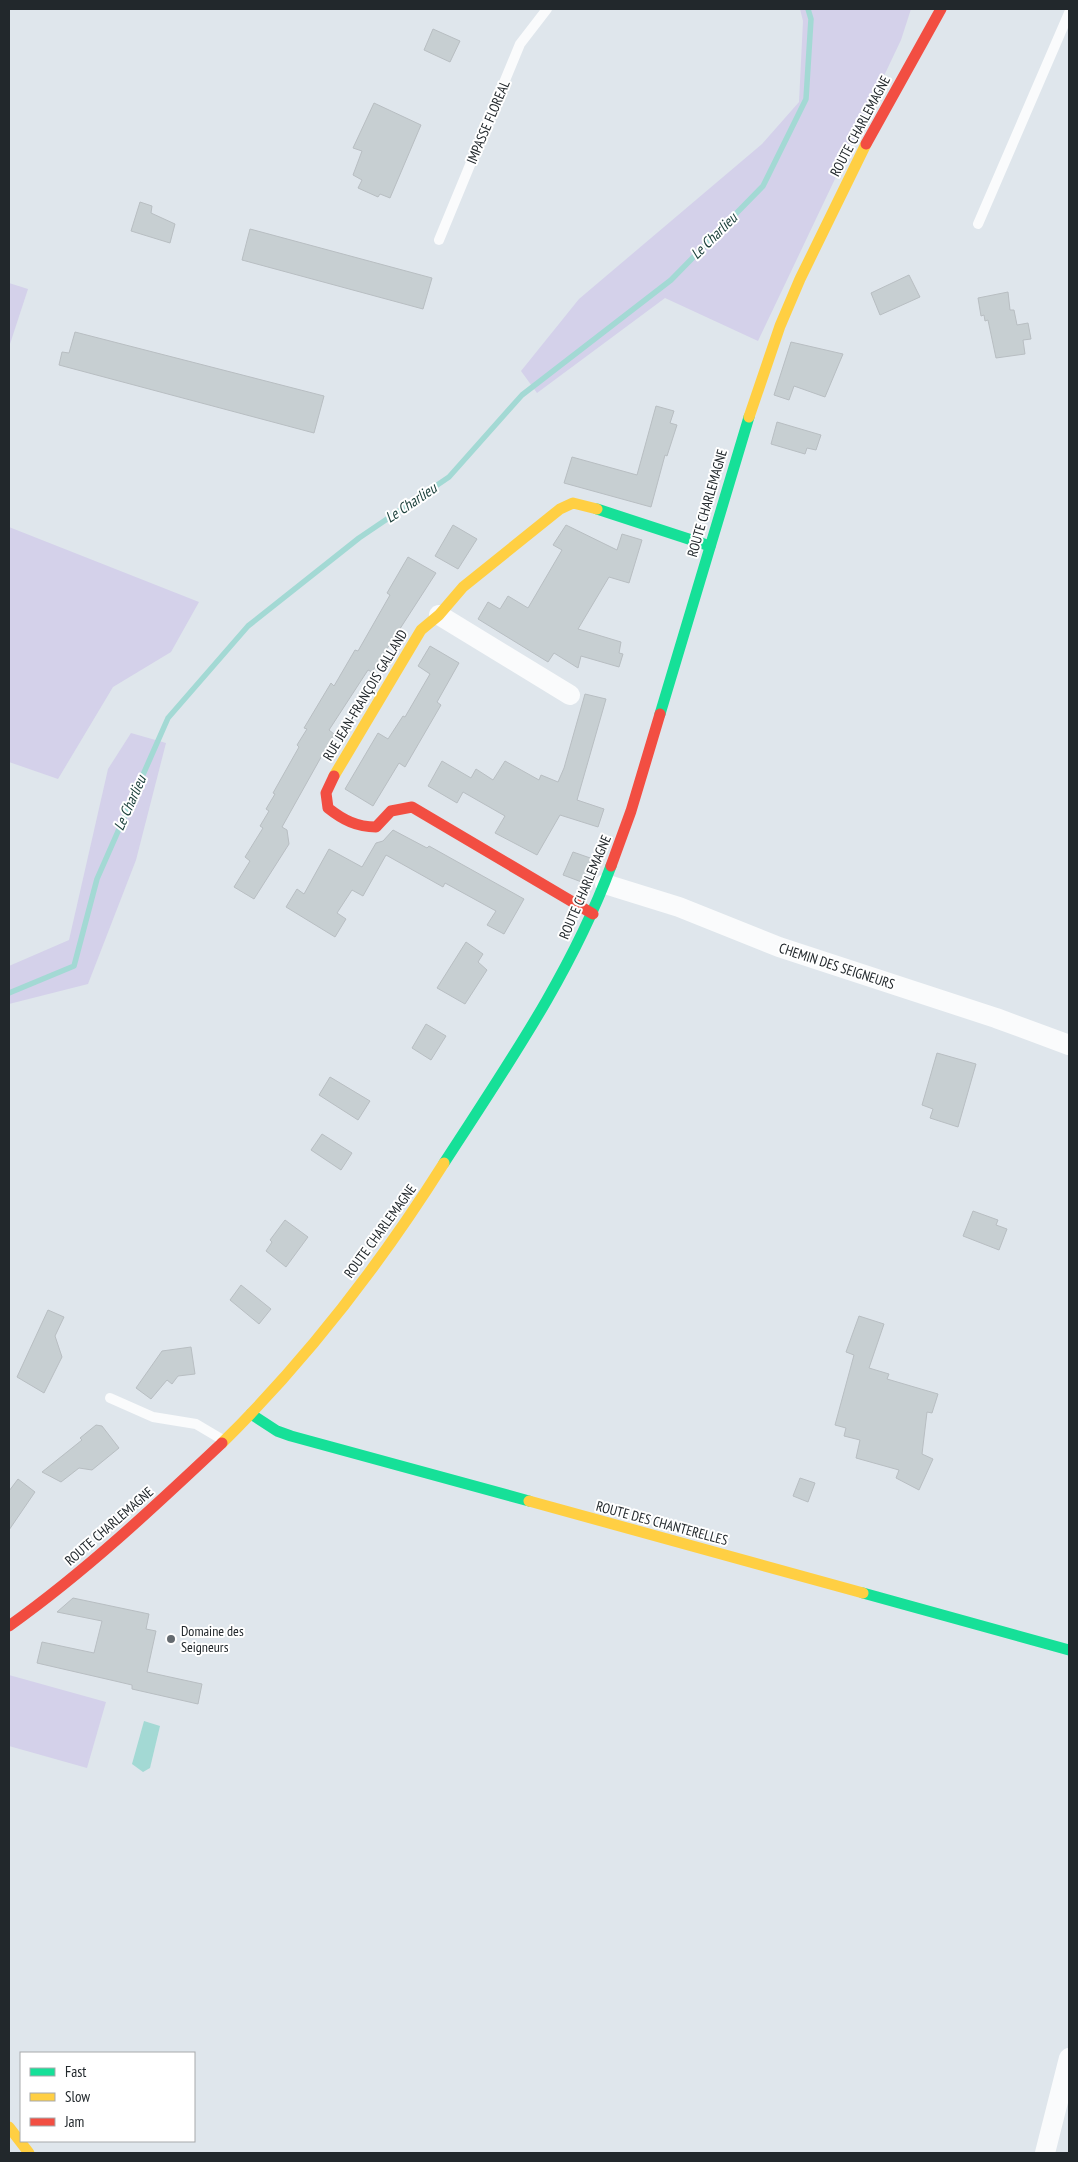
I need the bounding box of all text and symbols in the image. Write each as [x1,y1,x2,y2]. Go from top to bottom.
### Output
street label: ROUTE CHARLEMAGNE [826,73,894,179]
street label: IMPASSE FLOREAL [462,77,514,166]
water label: Le Charlieu [686,207,742,263]
street label: ROUTE CHARLEMAGNE [683,447,731,559]
water label: Le Charlieu [381,478,441,527]
street label: RUE JEAN-FRANÇOIS GALLAND [319,626,411,764]
water label: Le Charlieu [109,771,151,833]
street label: ROUTE CHARLEMAGNE [555,832,615,942]
street label: CHEMIN DES SEIGNEURS [777,939,897,993]
street label: ROUTE CHARLEMAGNE [340,1181,420,1281]
street label: ROUTE CHARLEMAGNE [61,1483,157,1569]
street label: ROUTE DES CHANTERELLES [594,1497,730,1549]
place label: Domaine des Seigneurs [181,1622,244,1656]
marker: Domaine des Seigneurs [165,1633,177,1645]
legend [20,2052,195,2142]
text: Fast [65,2062,86,2081]
text: Slow [65,2087,90,2106]
text: Jam [64,2112,84,2131]

